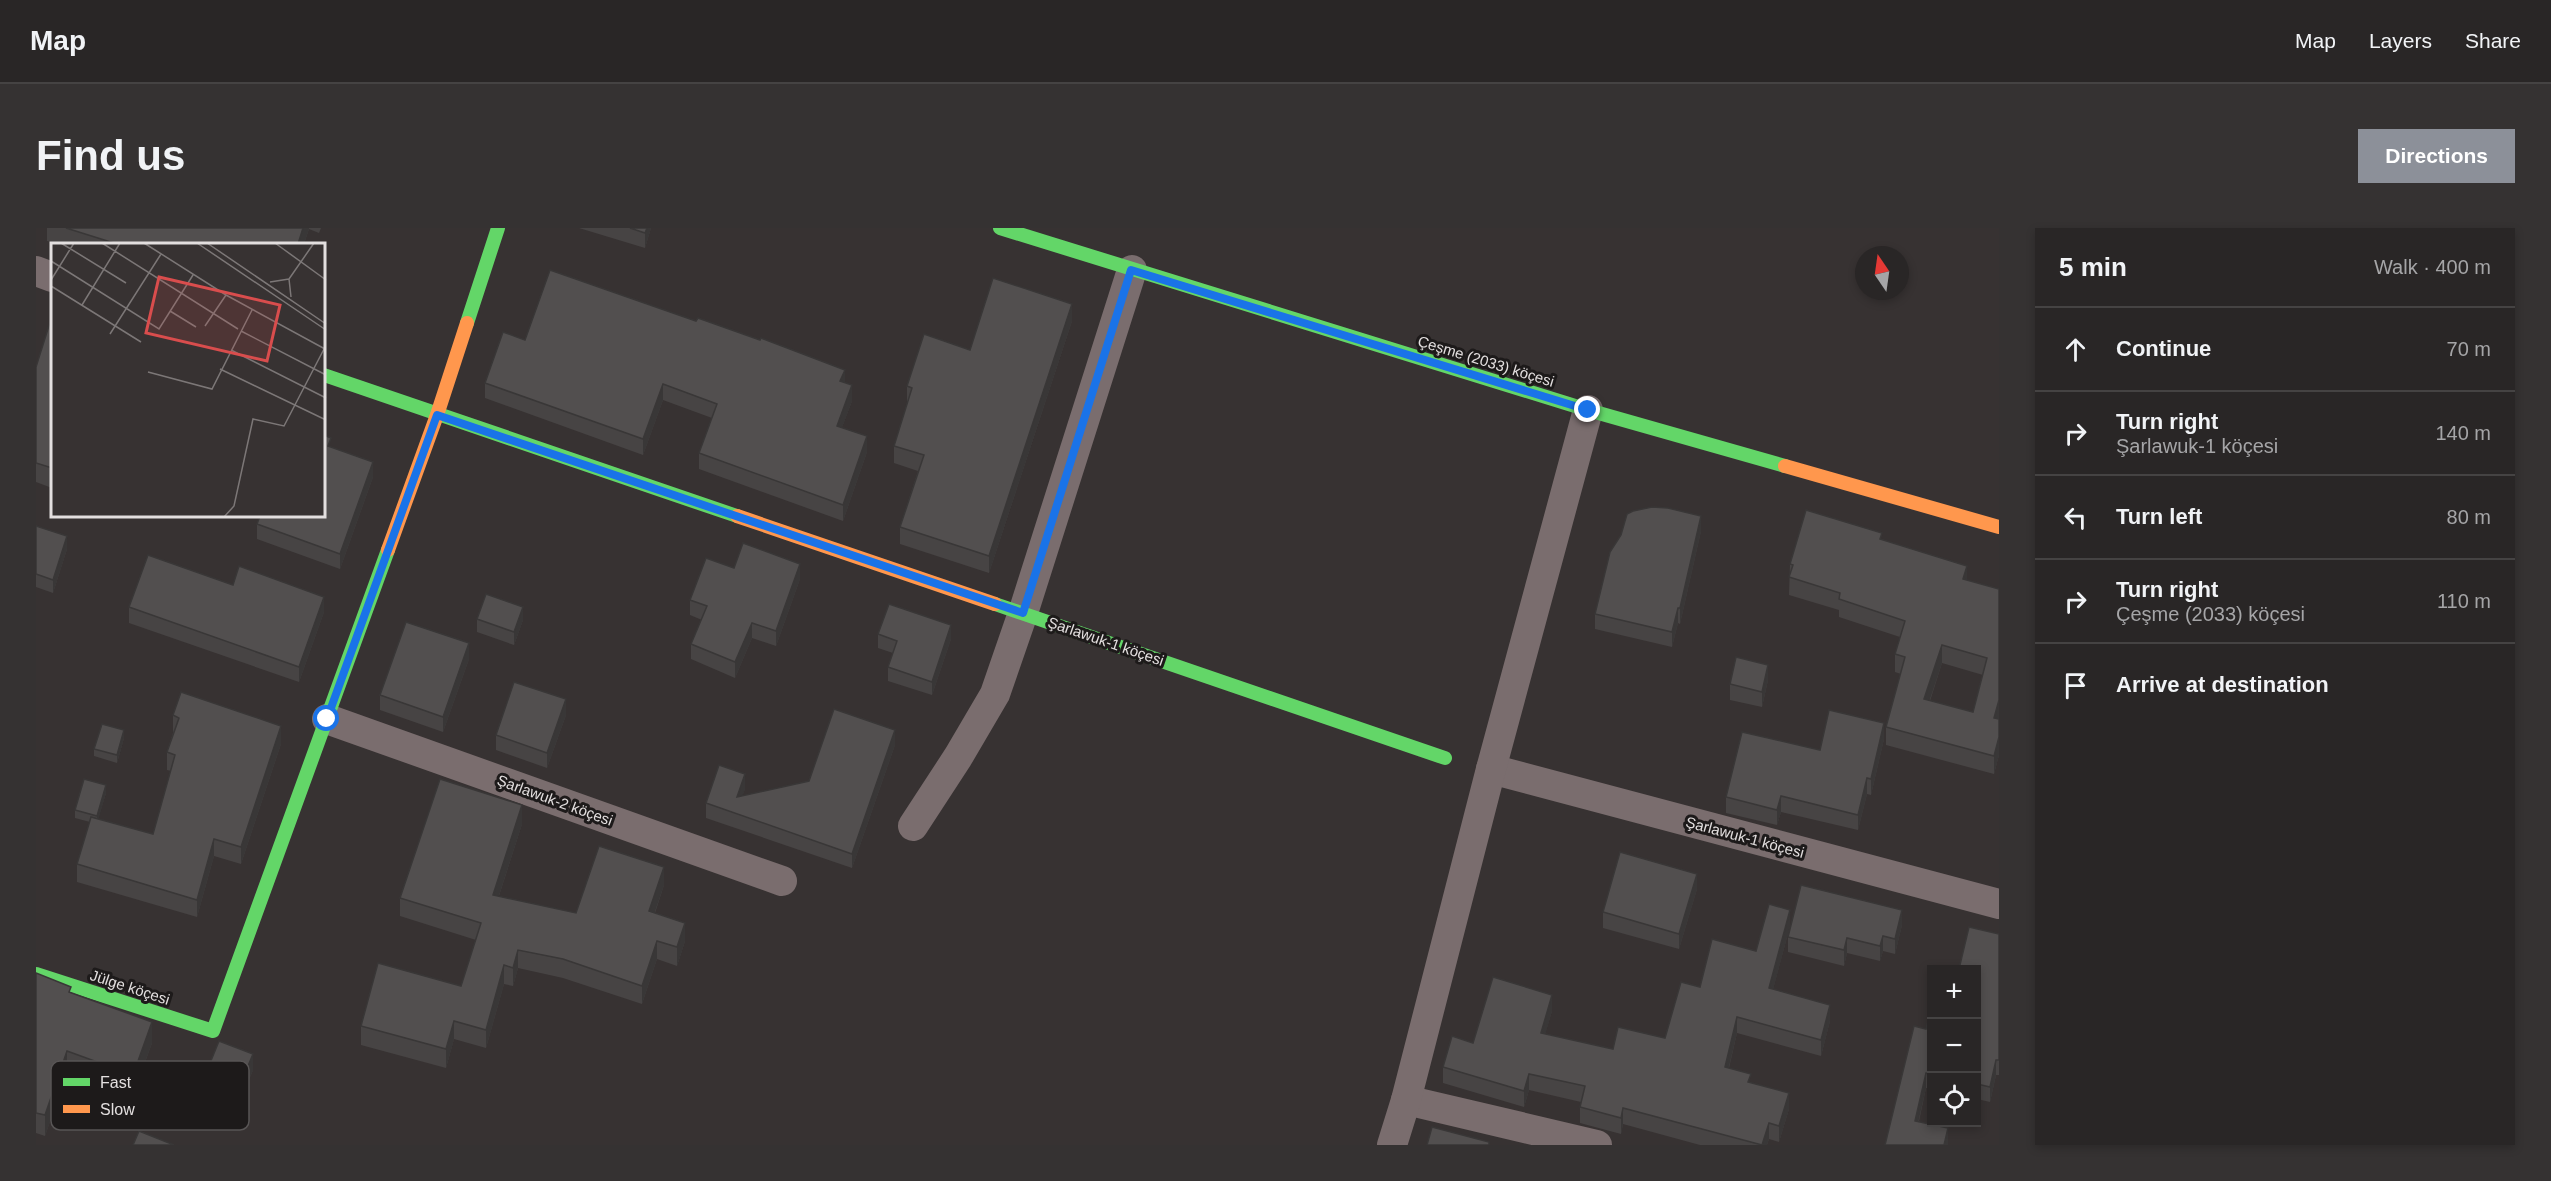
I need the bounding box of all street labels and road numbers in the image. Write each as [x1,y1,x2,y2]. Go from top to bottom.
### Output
street label: Çeşme (2033) köçesi [1416,332,1556,390]
street label: Şarlawuk-1 köçesi [1046,613,1166,669]
street label: Şarlawuk-2 köçesi [495,771,615,829]
street label: Şarlawuk-1 köçesi [1684,813,1806,861]
street label: Jülge köçesi [88,966,172,1008]

